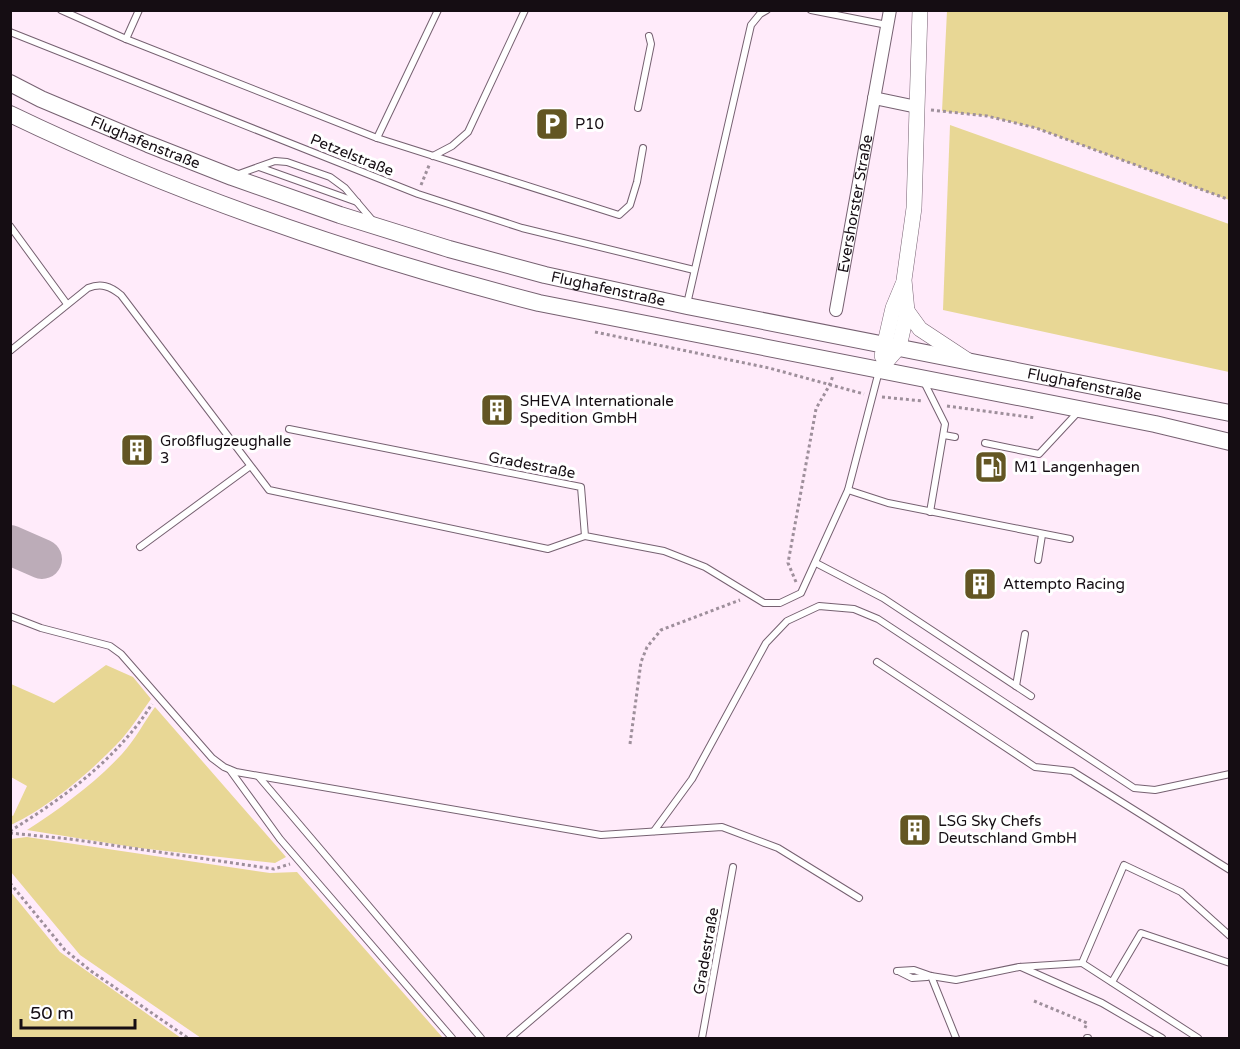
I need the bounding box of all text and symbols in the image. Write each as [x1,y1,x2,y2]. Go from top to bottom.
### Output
parking icon: P10 [534,106,570,142]
street label: Flughafenstraße [88,112,203,173]
place label: P10 [575,115,604,133]
street label: Petzelstraße [308,130,396,180]
street label: Evershorster Straße [834,133,876,274]
street label: Flughafenstraße [549,268,667,310]
street label: Flughafenstraße [1026,364,1144,404]
building icon: SHEVA Internationale Spedition GmbH [479,392,515,428]
place label: SHEVA Internationale Spedition GmbH [520,392,674,427]
building icon: Großflugzeughalle 3 [119,432,155,468]
place label: Großflugzeughalle 3 [160,432,291,467]
street label: Gradestraße [487,448,577,482]
fuel station icon: M1 Langenhagen [973,449,1009,485]
place label: M1 Langenhagen [1014,458,1140,476]
building icon: Attempto Racing [962,566,998,602]
place label: Attempto Racing [1003,575,1125,593]
building icon: LSG Sky Chefs Deutschland GmbH [897,812,933,848]
place label: LSG Sky Chefs Deutschland GmbH [938,812,1077,847]
street label: Gradestraße [689,906,723,996]
scale bar [21,992,135,1030]
text: 50 m [30,1002,74,1024]

